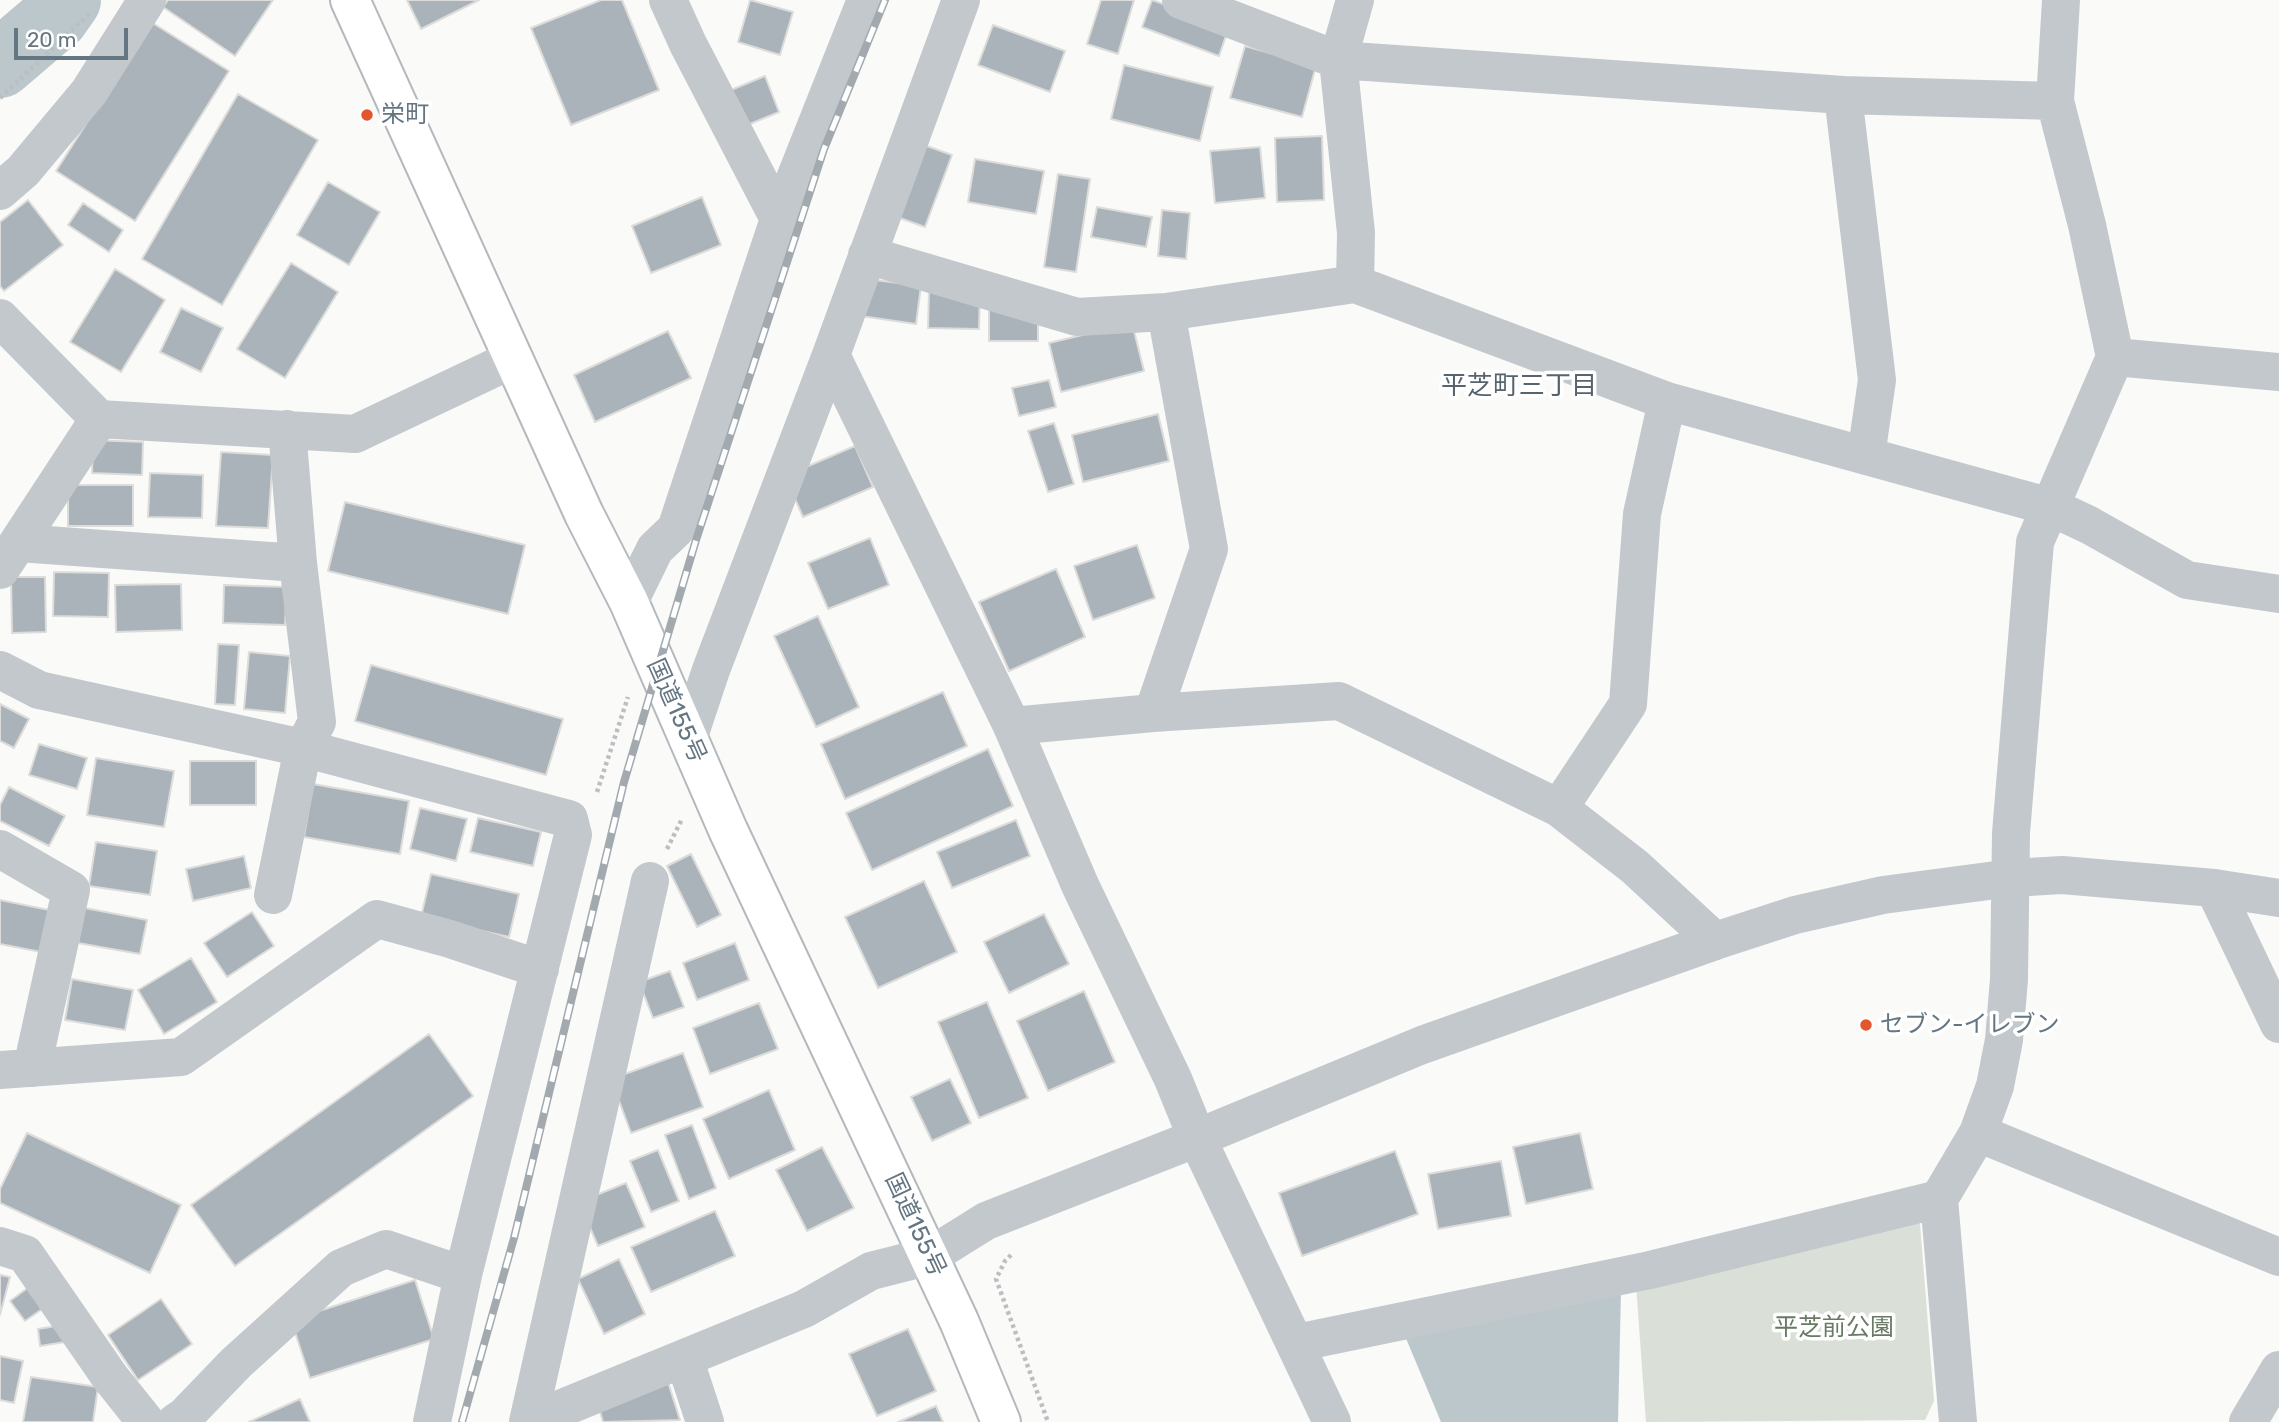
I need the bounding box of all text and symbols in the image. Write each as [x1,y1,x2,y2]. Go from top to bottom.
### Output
scale bar [18,14,131,58]
text: 20 m [27,27,76,52]
place label: 栄町 [381,101,429,129]
marker: 栄町 [359,107,375,123]
district label: 平芝町三丁目 [1441,370,1597,402]
street label: 国道155号 [640,655,712,767]
place label: セブン-イレブン [1880,1011,2060,1039]
marker: セブン-イレブン [1858,1017,1874,1033]
street label: 国道155号 [879,1169,951,1281]
park label: 平芝前公園 [1774,1314,1894,1342]

